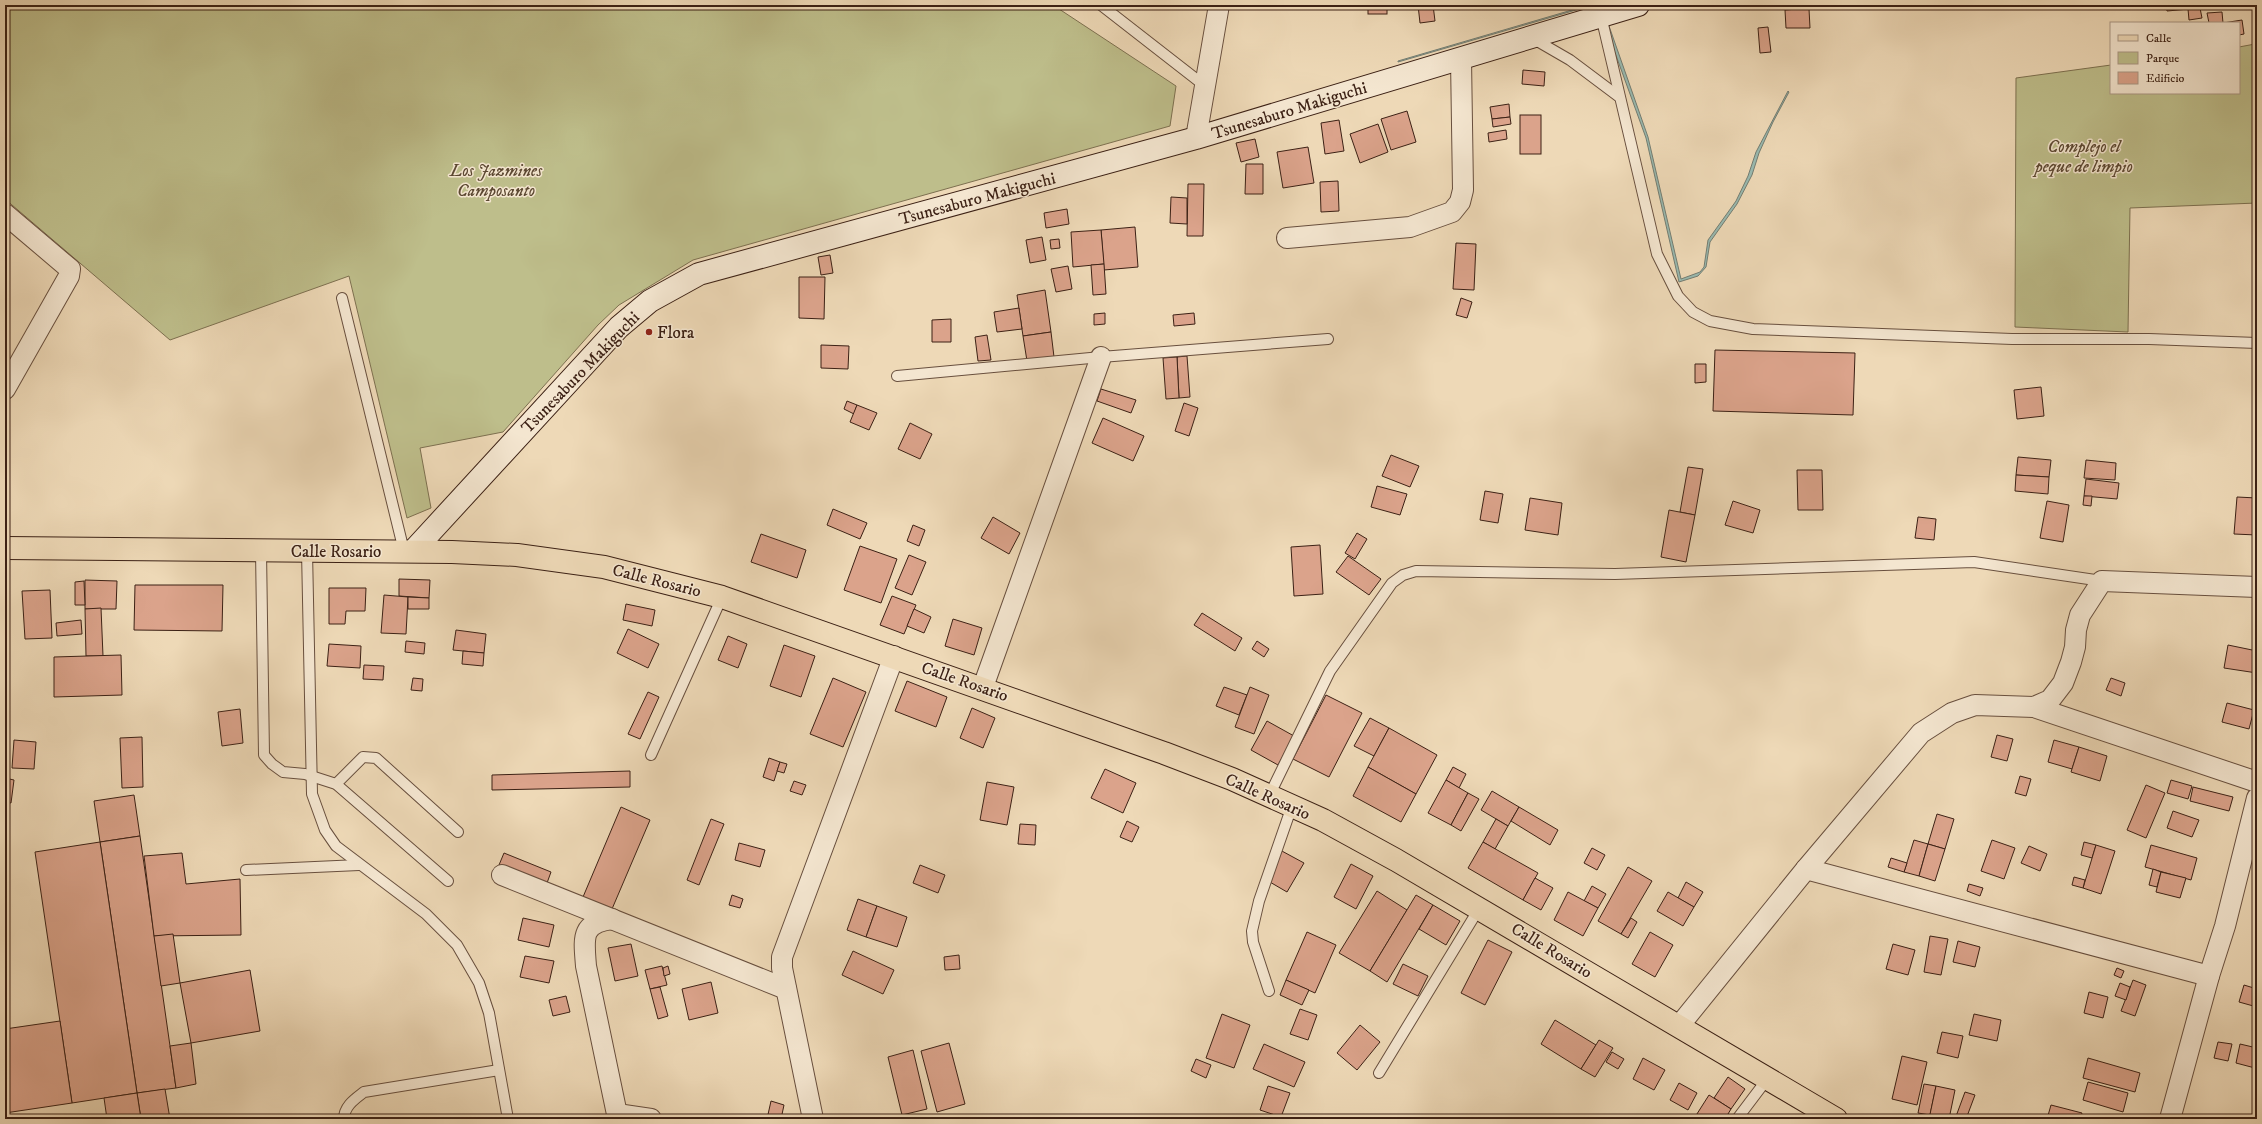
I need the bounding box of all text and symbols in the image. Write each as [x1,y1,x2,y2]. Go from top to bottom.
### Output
legend [2110,22,2240,94]
text: Calle [2146,31,2171,46]
text: Parque [2146,51,2179,66]
text: Edificio [2146,71,2185,86]
street label: Tsunesaburo Makiguchi [1209,77,1370,145]
park label: Complejo el peque de limpio [2032,136,2133,178]
park label: Los Jazmines Camposanto [449,160,543,202]
street label: Tsunesaburo Makiguchi [897,167,1058,230]
street label: Tsunesaburo Makiguchi [517,307,645,438]
place label: Flora [657,322,695,344]
marker: Flora [644,327,654,337]
street label: Calle Rosario [291,541,381,563]
street label: Calle Rosario [610,559,703,603]
street label: Calle Rosario [918,657,1011,707]
street label: Calle Rosario [1222,768,1314,825]
street label: Calle Rosario [1507,918,1596,984]

